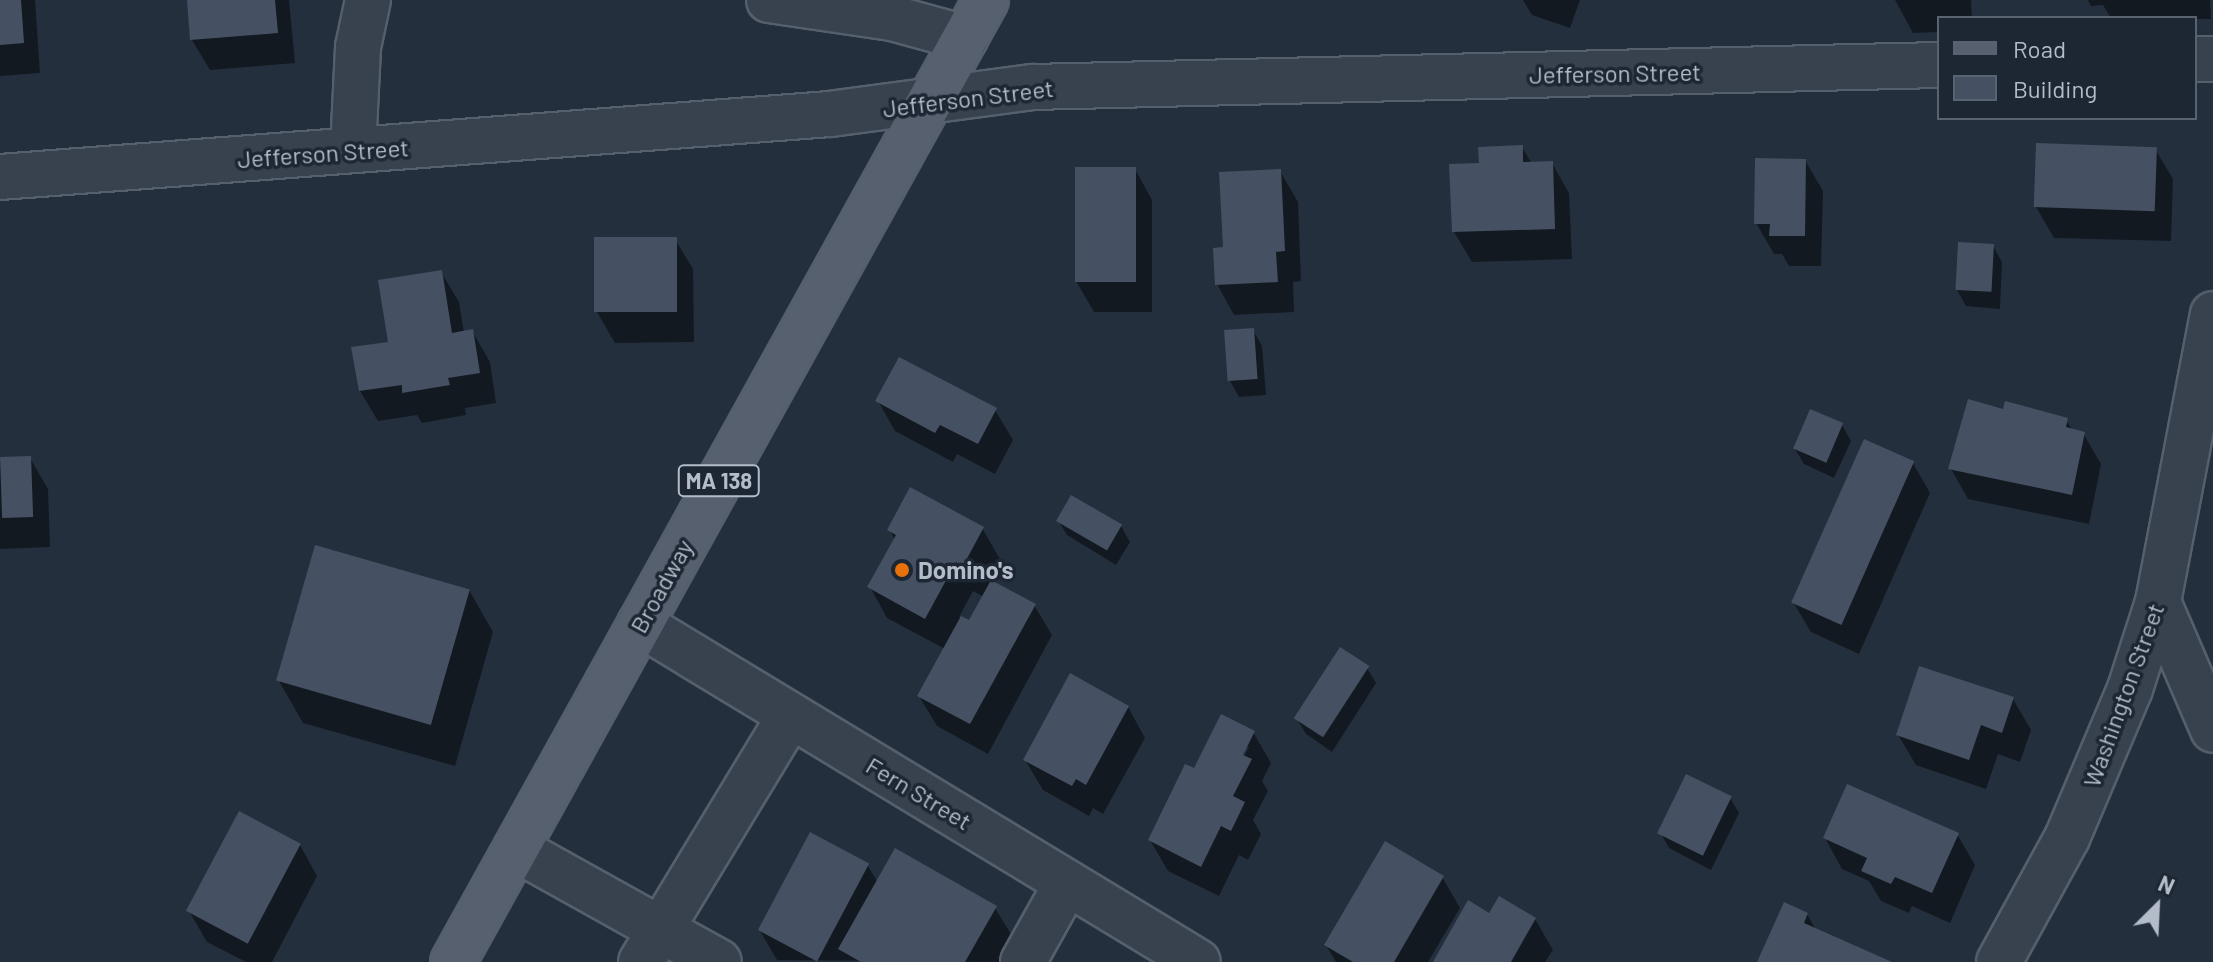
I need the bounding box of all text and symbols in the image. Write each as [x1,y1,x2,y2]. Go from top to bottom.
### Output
legend [1937,16,2197,120]
text: Road [2013,34,2066,63]
street label: Jefferson Street [1529,57,1701,89]
street label: Jefferson Street [881,73,1055,123]
text: Building [2013,74,2097,103]
street label: Jefferson Street [236,133,410,173]
road number: MA 138 [677,463,761,499]
street label: Broadway [624,534,698,638]
place label: Domino's [918,556,1014,584]
marker: Domino's [893,561,911,579]
street label: Washington Street [2076,599,2170,791]
street label: Fern Street [861,750,977,836]
north arrow [2117,866,2197,946]
text: N [2155,869,2179,899]

